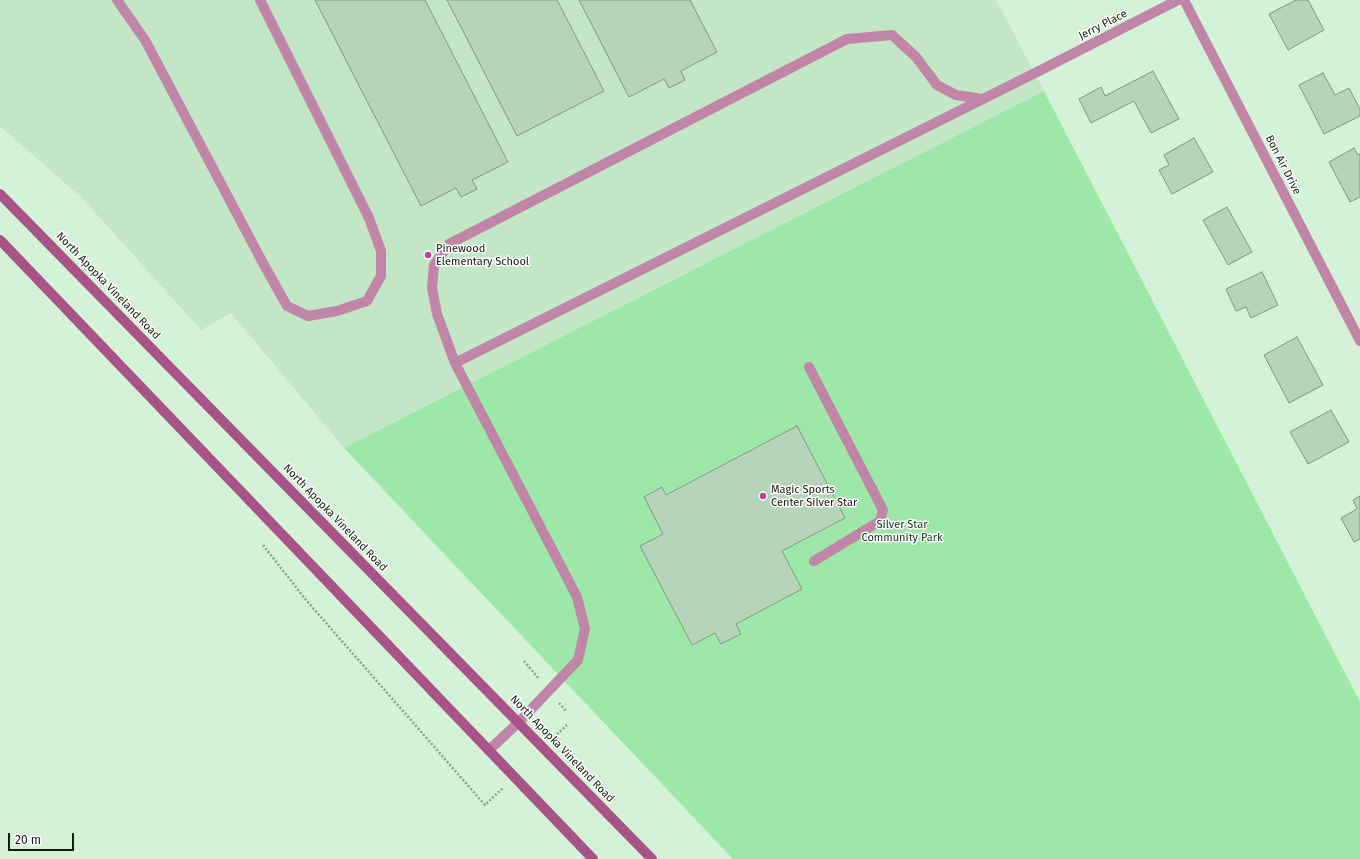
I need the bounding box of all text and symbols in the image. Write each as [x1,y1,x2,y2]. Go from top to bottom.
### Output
street label: Jerry Place [1077,7,1129,43]
street label: Bon Air Drive [1262,133,1304,197]
street label: North Apopka Vineland Road [53,230,163,342]
place label: Pinewood Elementary School [436,242,529,268]
marker: Pinewood Elementary School [423,250,433,260]
street label: North Apopka Vineland Road [280,462,390,574]
place label: Magic Sports Center Silver Star [771,483,857,509]
marker: Magic Sports Center Silver Star [758,491,768,501]
park label: Silver Star Community Park [861,518,943,544]
street label: North Apopka Vineland Road [507,693,617,805]
scale bar [10,825,76,851]
text: 20 m [15,833,41,847]

